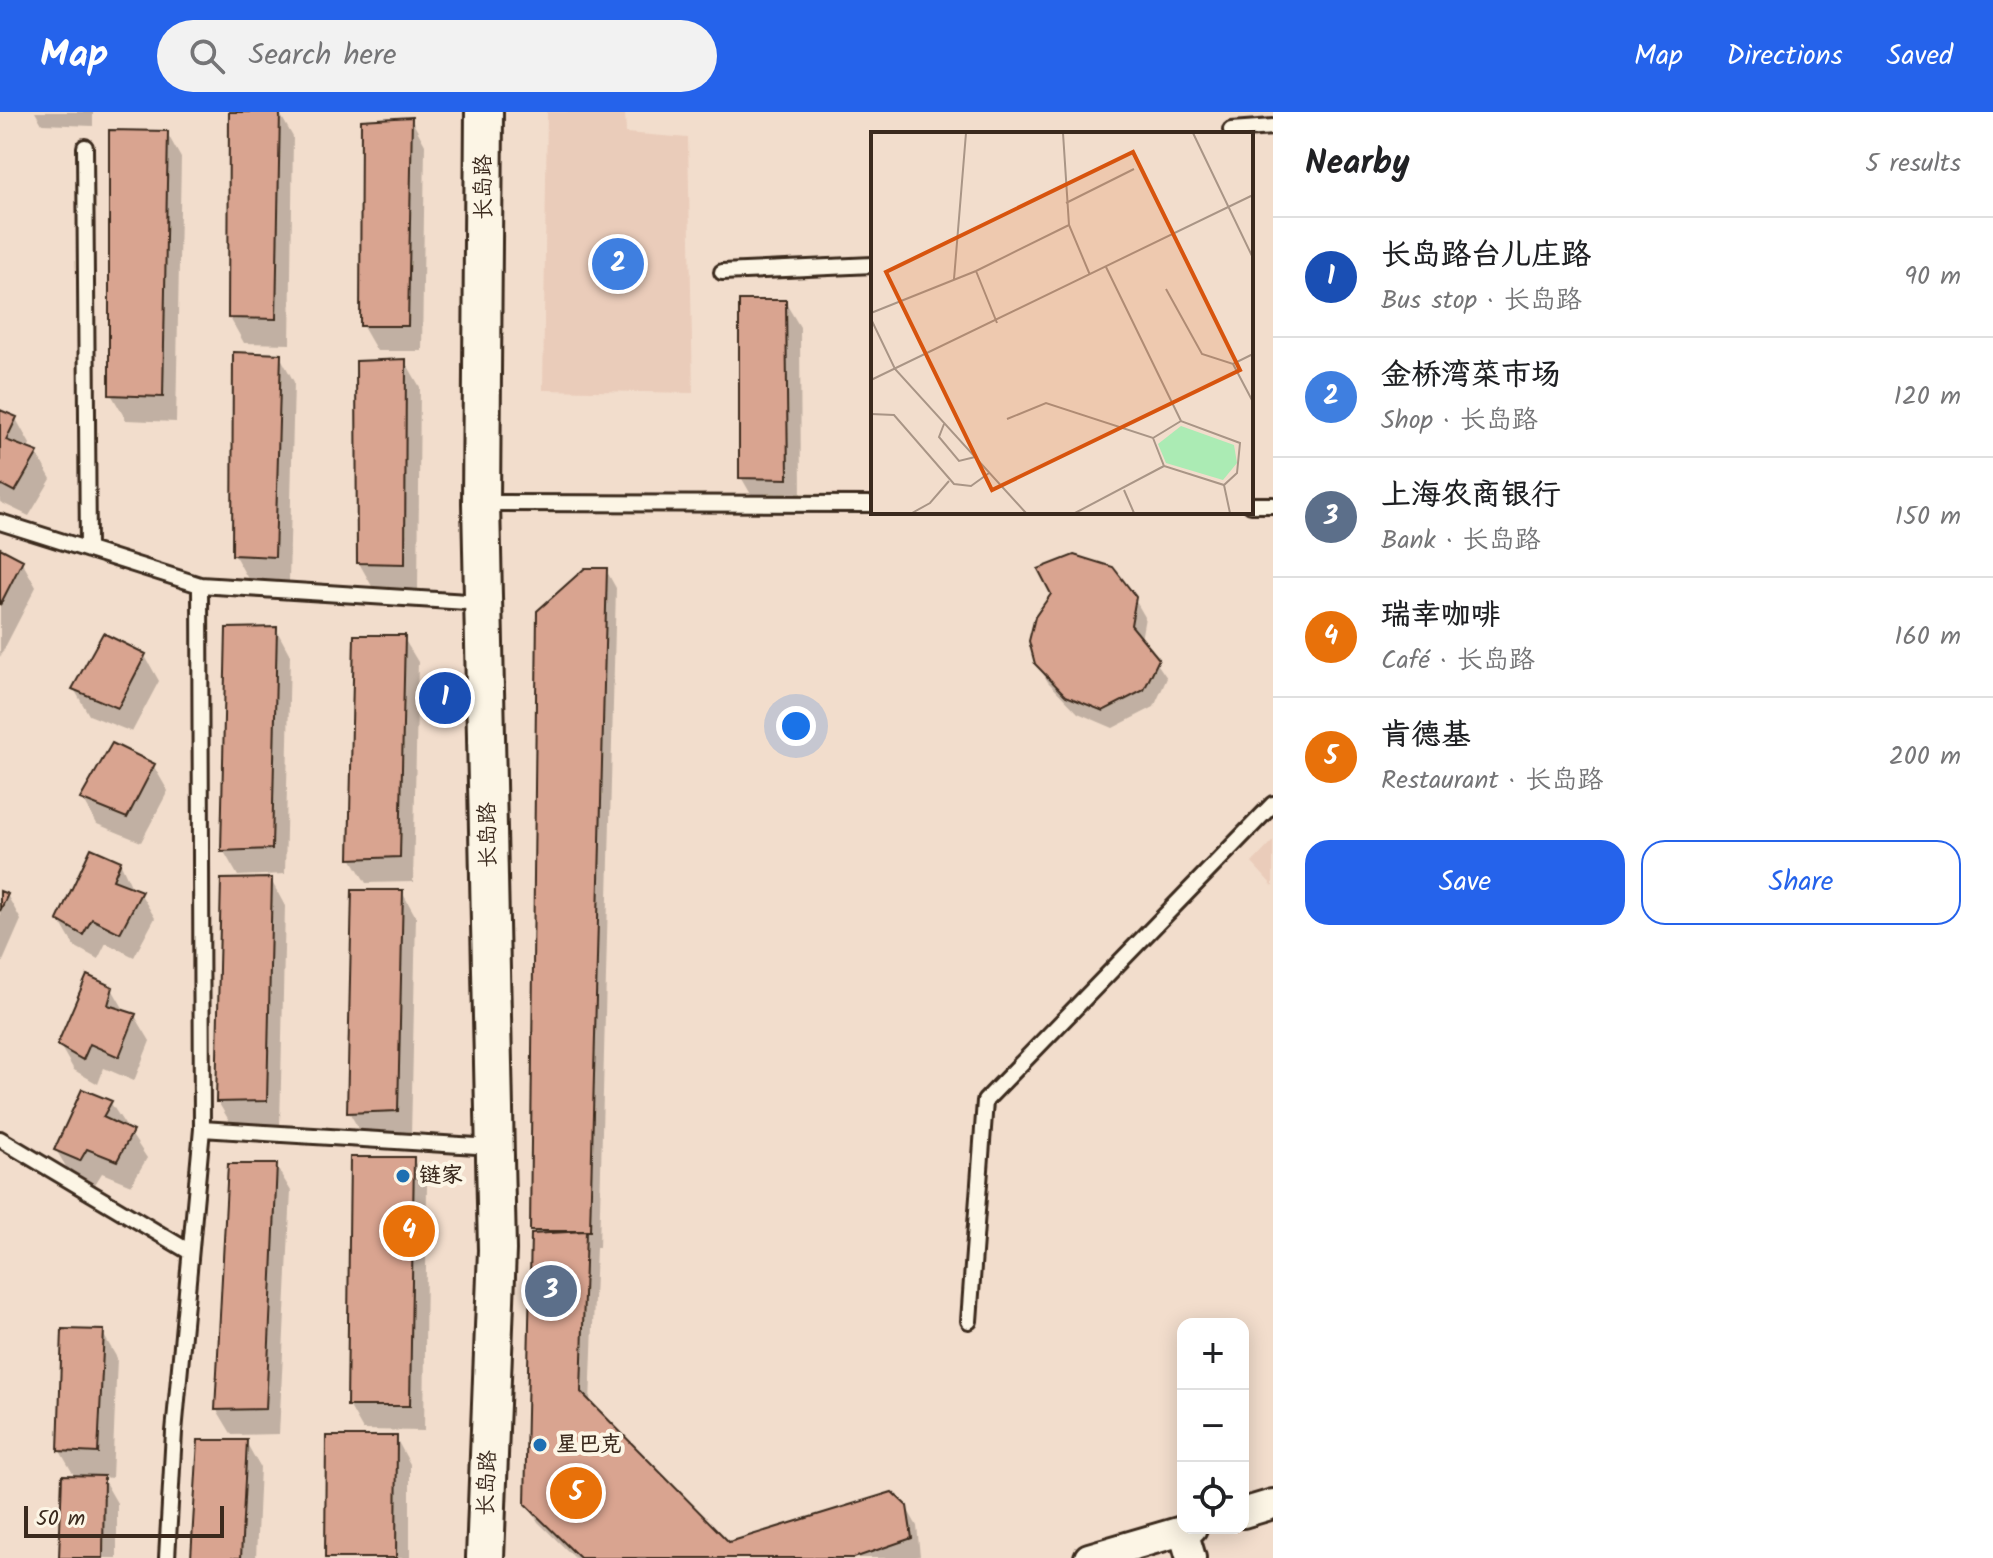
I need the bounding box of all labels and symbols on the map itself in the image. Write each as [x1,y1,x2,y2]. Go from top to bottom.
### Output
inset map [871,132,1253,514]
street label: 长岛路 [467,154,502,220]
pin: 2 [592,234,644,294]
pin: 1 [419,668,471,728]
your location [776,706,816,746]
street label: 长岛路 [471,802,507,868]
place label: 链家 [419,1159,463,1194]
marker: 链家 [394,1167,412,1185]
pin: 4 [383,1201,435,1261]
pin: 3 [525,1261,577,1321]
place label: 星巴克 [556,1428,622,1463]
marker: 星巴克 [531,1436,549,1454]
street label: 长岛路 [469,1449,507,1517]
pin: 5 [550,1463,602,1523]
scale bar [24,1502,224,1538]

